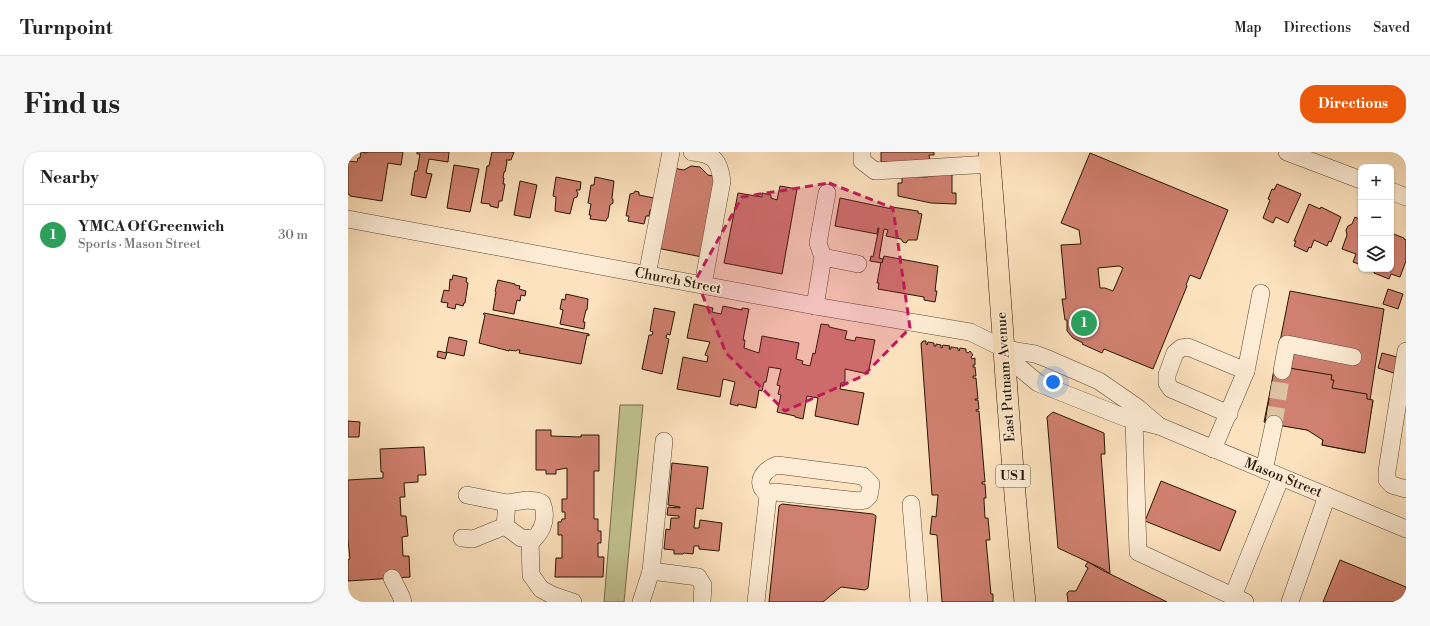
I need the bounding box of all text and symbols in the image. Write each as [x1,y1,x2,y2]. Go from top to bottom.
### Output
text: Turnpoint [20,16,113,40]
text: Map [1234,19,1262,37]
text: Directions [1284,19,1351,37]
text: Saved [1373,19,1410,37]
button: Directions [1300,85,1406,123]
text: Find us [24,87,120,122]
map controls [1358,164,1394,272]
button: + [1358,164,1394,200]
text: Nearby [40,167,99,189]
button: − [1358,200,1394,236]
text: YMCA Of Greenwich [78,217,224,236]
text: 1 [50,227,56,243]
text: 30 m [278,227,308,243]
text: Sports · Mason Street [78,236,201,252]
button: layers [1358,236,1394,272]
street label: Church Street [633,264,723,298]
pin: 1 [1071,308,1097,338]
street label: East Putnam Avenue [992,311,1020,443]
your location [1043,372,1063,392]
street label: Mason Street [1241,454,1325,502]
road number: US 1 [996,465,1030,487]

